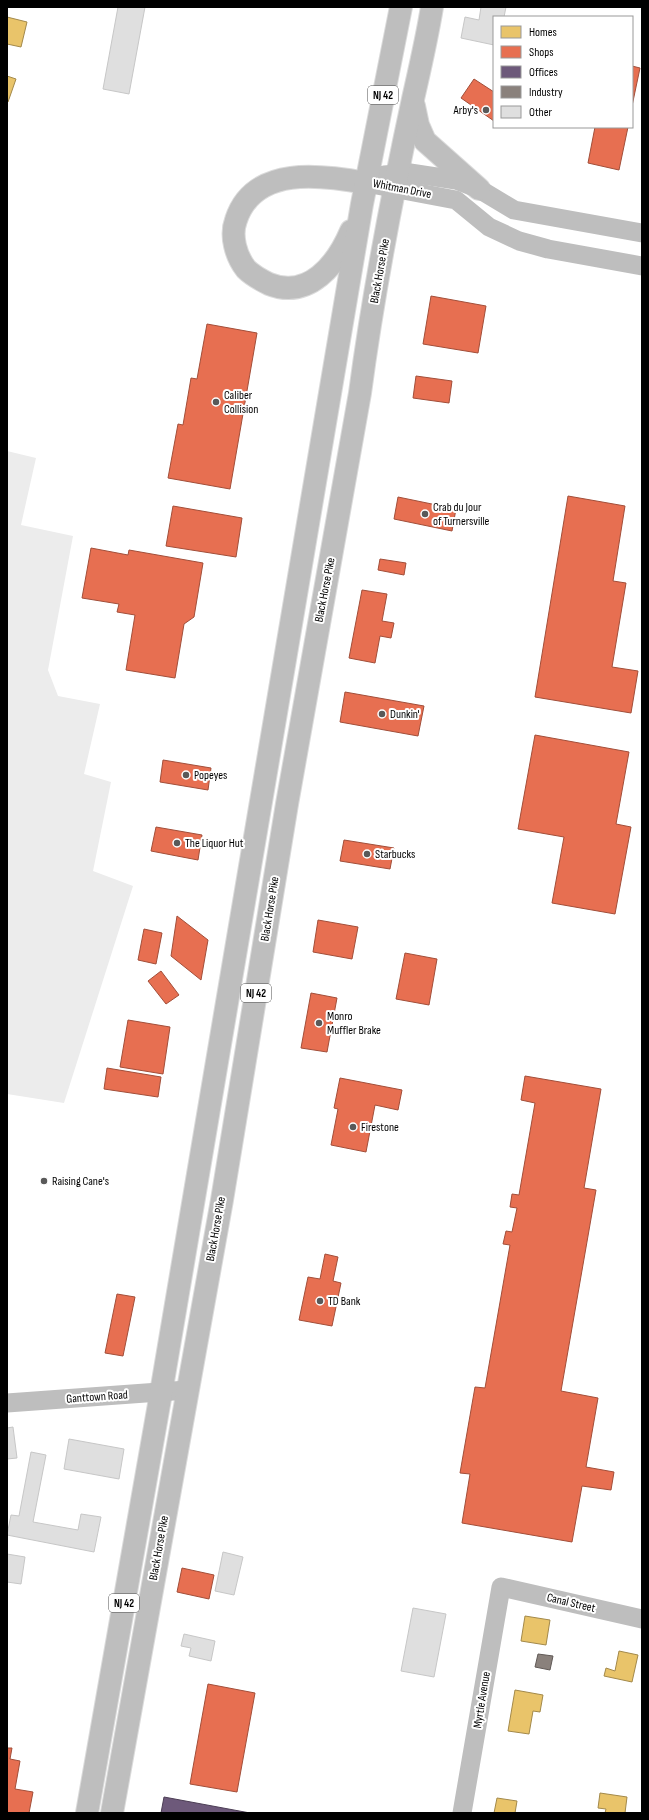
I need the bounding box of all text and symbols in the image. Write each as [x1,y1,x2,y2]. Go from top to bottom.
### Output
legend [493,16,633,128]
text: Homes [529,25,557,40]
text: Shops [529,45,554,60]
text: Offices [529,65,558,80]
text: Industry [529,85,563,100]
road number: NJ 42 [368,86,398,104]
place label: Arby's [452,103,478,118]
marker: Arby's [481,105,491,115]
text: Other [529,105,553,120]
street label: Whitman Drive [372,176,433,202]
street label: Black Horse Pike [367,237,393,305]
place label: Caliber Collision [224,388,258,417]
marker: Caliber Collision [211,397,221,407]
place label: Crab du Jour of Turnersville [433,500,490,529]
marker: Crab du Jour of Turnersville [420,509,430,519]
street label: Black Horse Pike [311,556,339,624]
place label: Dunkin' [390,707,420,722]
marker: Dunkin' [377,709,387,719]
place label: Popeyes [194,768,227,783]
marker: Popeyes [181,770,191,780]
place label: The Liquor Hut [185,836,244,851]
marker: The Liquor Hut [172,838,182,848]
place label: Starbucks [375,847,415,862]
marker: Starbucks [362,849,372,859]
street label: Black Horse Pike [257,875,283,942]
road number: NJ 42 [241,984,271,1002]
place label: Monro Muffler Brake [327,1009,381,1038]
marker: Monro Muffler Brake [314,1018,324,1028]
place label: Firestone [361,1120,399,1135]
marker: Firestone [348,1122,358,1132]
place label: Raising Cane's [52,1174,109,1189]
marker: Raising Cane's [39,1176,49,1186]
street label: Black Horse Pike [203,1195,229,1263]
place label: TD Bank [328,1294,361,1309]
marker: TD Bank [315,1296,325,1306]
street label: Ganttown Road [66,1387,128,1407]
street label: Black Horse Pike [146,1514,172,1582]
street label: Canal Street [545,1590,597,1616]
road number: NJ 42 [109,1594,139,1612]
street label: Myrtle Avenue [470,1670,494,1729]

